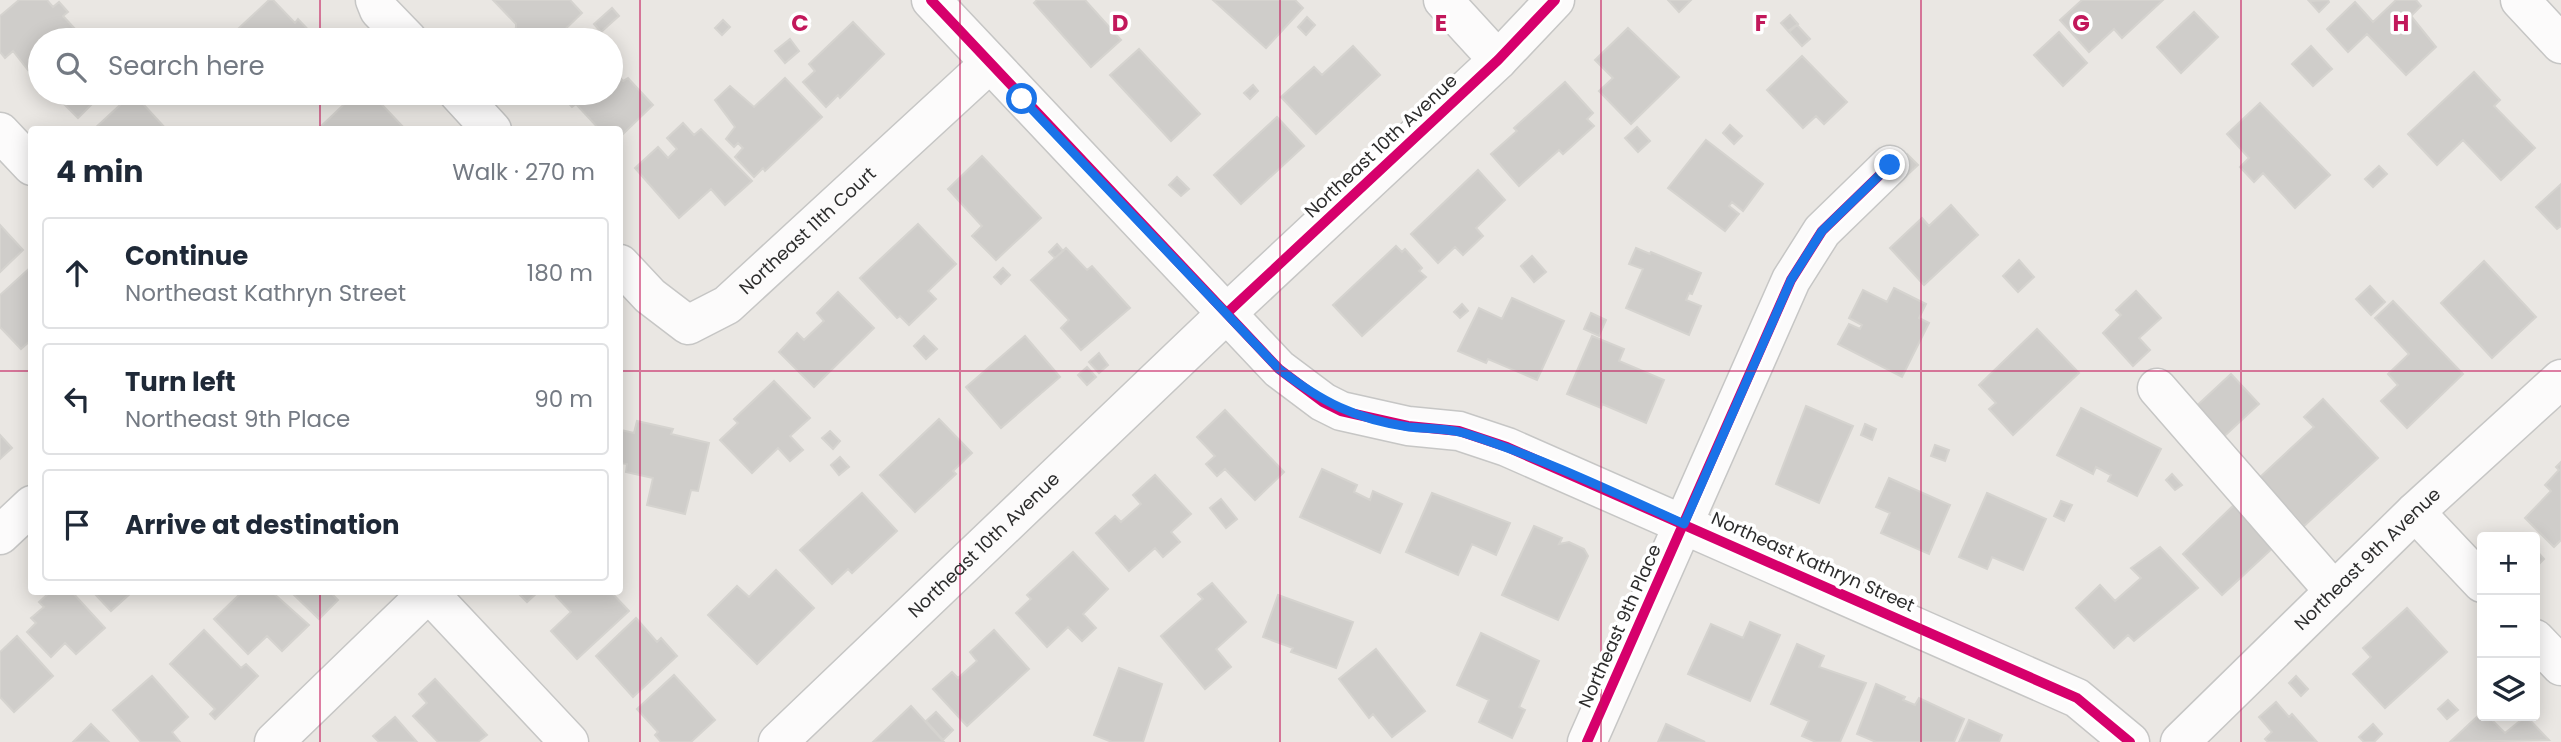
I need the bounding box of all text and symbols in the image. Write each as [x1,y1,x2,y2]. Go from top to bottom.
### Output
text: C [791,7,809,39]
text: D [1112,7,1128,39]
text: E [1435,7,1447,39]
text: F [1755,7,1767,39]
text: G [2072,7,2090,39]
text: H [2393,7,2409,39]
search box [28,28,623,105]
icon: search [52,48,90,86]
text: Search here [108,48,265,84]
street label: Northeast 10th Avenue [1299,68,1463,223]
route start [1006,83,1037,114]
route end [1874,149,1905,180]
text: 4 min [56,150,144,193]
text: Walk · 270 m [452,156,595,188]
street label: Northeast 11th Court [733,161,881,300]
text: Continue [125,238,248,274]
icon: ahead [58,254,96,292]
text: 180 m [527,257,593,289]
text: Northeast Kathryn Street [125,277,406,309]
text: Turn left [125,364,236,400]
icon: left [58,380,96,418]
text: 90 m [534,383,593,415]
text: Northeast 9th Place [125,403,350,435]
street label: Northeast 10th Avenue [903,466,1065,623]
street label: Northeast 9th Avenue [2288,482,2446,636]
street label: Northeast Kathryn Street [1708,505,1919,618]
icon: arrive [58,506,96,544]
text: Arrive at destination [125,507,400,543]
map controls [2477,532,2540,721]
button: + [2477,532,2540,595]
street label: Northeast 9th Place [1572,540,1667,711]
button: − [2477,595,2540,658]
button: layers [2477,658,2540,721]

